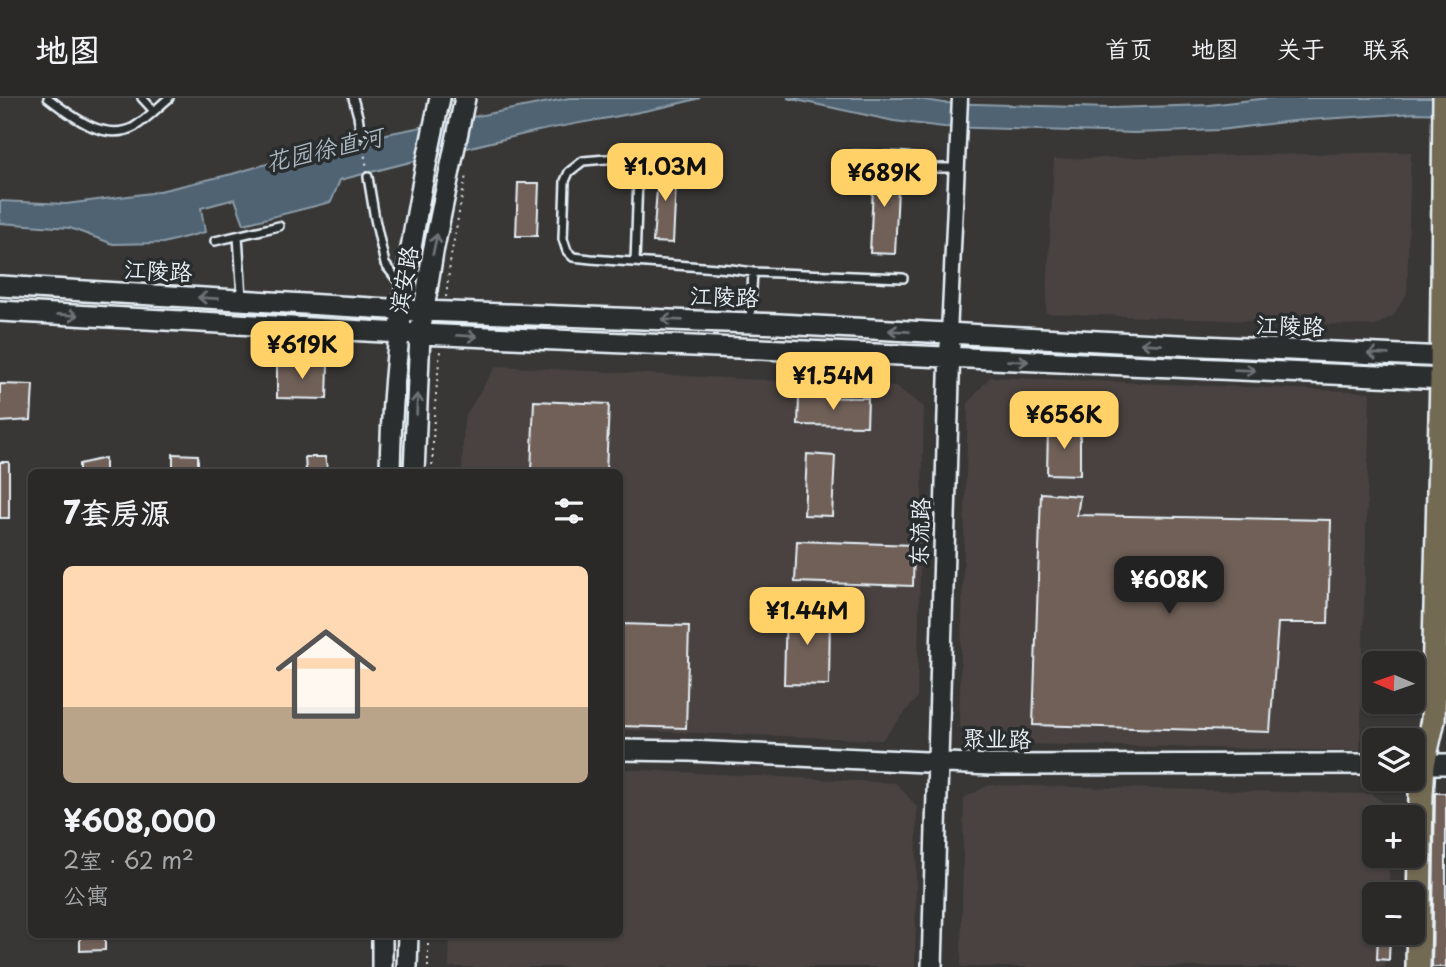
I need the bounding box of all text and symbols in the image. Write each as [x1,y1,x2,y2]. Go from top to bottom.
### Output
text: 地图 [35,23,101,73]
text: 首页 [1105,30,1153,66]
text: 地图 [1191,30,1239,66]
text: 关于 [1277,30,1325,66]
text: 联系 [1363,30,1411,66]
water label: 花园徐直河 [261,116,390,179]
pin: ¥1.03M [608,144,722,203]
text: ¥1.03M [623,148,707,183]
pin: ¥689K [835,150,933,209]
text: ¥689K [847,154,921,189]
one-way arrow [429,233,443,256]
street label: 滨安路 [379,243,426,317]
street label: 江陵路 [123,250,193,289]
street label: 江陵路 [689,277,759,314]
one-way arrow [197,291,220,304]
street label: 江陵路 [1255,306,1325,343]
one-way arrow [56,308,79,321]
one-way arrow [660,313,683,326]
pin: ¥619K [253,322,351,381]
one-way arrow [888,324,911,337]
text: ¥619K [267,326,337,361]
one-way arrow [456,330,479,343]
one-way arrow [1139,337,1162,350]
one-way arrow [1367,347,1390,360]
pin: ¥1.54M [776,352,890,412]
one-way arrow [1006,354,1029,367]
text: ¥1.54M [792,357,874,392]
one-way arrow [1233,364,1256,377]
pin: ¥656K [1015,392,1113,451]
one-way arrow [410,393,423,416]
text: ¥656K [1026,396,1102,431]
text: 7套房源 [63,489,170,534]
icon: filters [550,492,588,530]
street label: 东流路 [900,497,937,567]
pin: ¥608K [1120,556,1218,616]
text: ¥608K [1130,561,1208,596]
pin: ¥1.44M [750,588,864,647]
text: ¥1.44M [766,592,848,627]
icon: home [263,611,389,737]
north arrow [1362,651,1424,714]
map controls [1362,651,1425,945]
street label: 聚业路 [962,719,1032,756]
button: layers [1362,728,1425,791]
text: ¥608,000 [63,797,216,842]
button: + [1362,805,1425,868]
text: 2室 · 62 m² [63,842,194,877]
text: 公寓 [63,877,109,912]
button: − [1362,882,1425,945]

